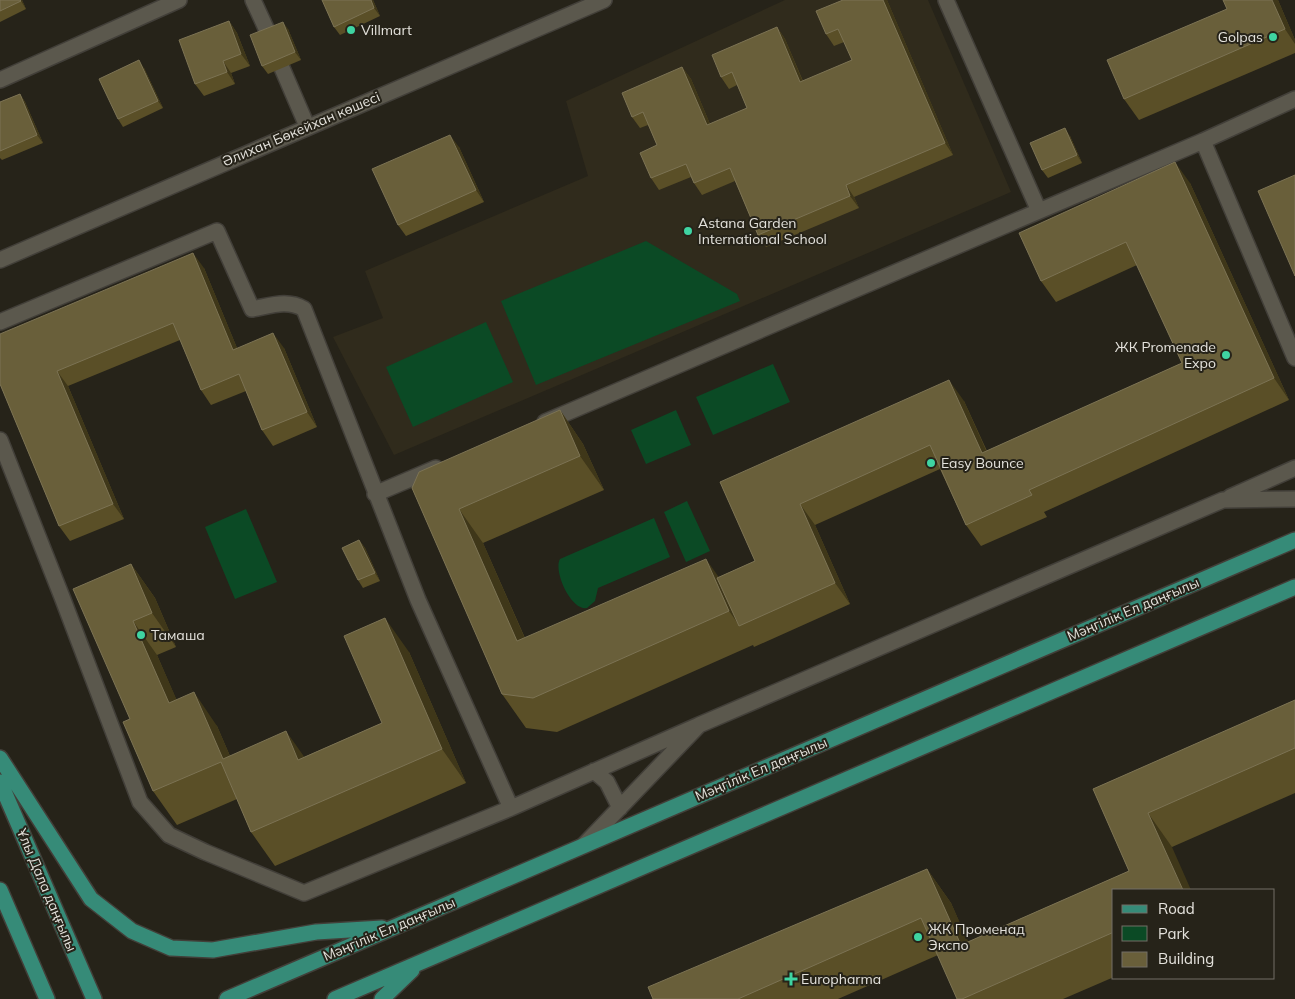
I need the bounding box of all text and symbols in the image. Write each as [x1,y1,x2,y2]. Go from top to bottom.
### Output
place label: Villmart [361,21,412,39]
marker: Villmart [345,24,357,36]
place label: Golpas [1218,28,1263,46]
marker: Golpas [1267,31,1279,43]
street label: Әлихан Бөкейхан көшесі [219,88,383,170]
place label: Astana Garden International School [698,214,827,248]
marker: Astana Garden International School [682,225,694,237]
place label: ЖК Promenade Expo [1115,338,1216,372]
marker: ЖК Promenade Expo [1220,349,1232,361]
place label: Easy Bounce [941,454,1024,472]
marker: Easy Bounce [925,457,937,469]
street label: Мәңгілік Ел даңғылы [1064,573,1202,645]
place label: Тамаша [151,626,205,644]
marker: Тамаша [135,629,147,641]
street label: Мәңгілік Ел даңғылы [692,733,830,805]
street label: Ұлы Дала даңғылы [13,825,81,954]
legend [1112,889,1275,979]
street label: Мәңгілік Ел даңғылы [320,893,458,965]
text: Road [1158,899,1195,918]
place label: ЖК Променад Экспо [928,920,1025,954]
text: Park [1158,924,1190,943]
marker: ЖК Променад Экспо [912,931,924,943]
text: Building [1158,949,1214,968]
place label: Europharma [801,970,881,988]
marker: Europharma [785,973,797,985]

